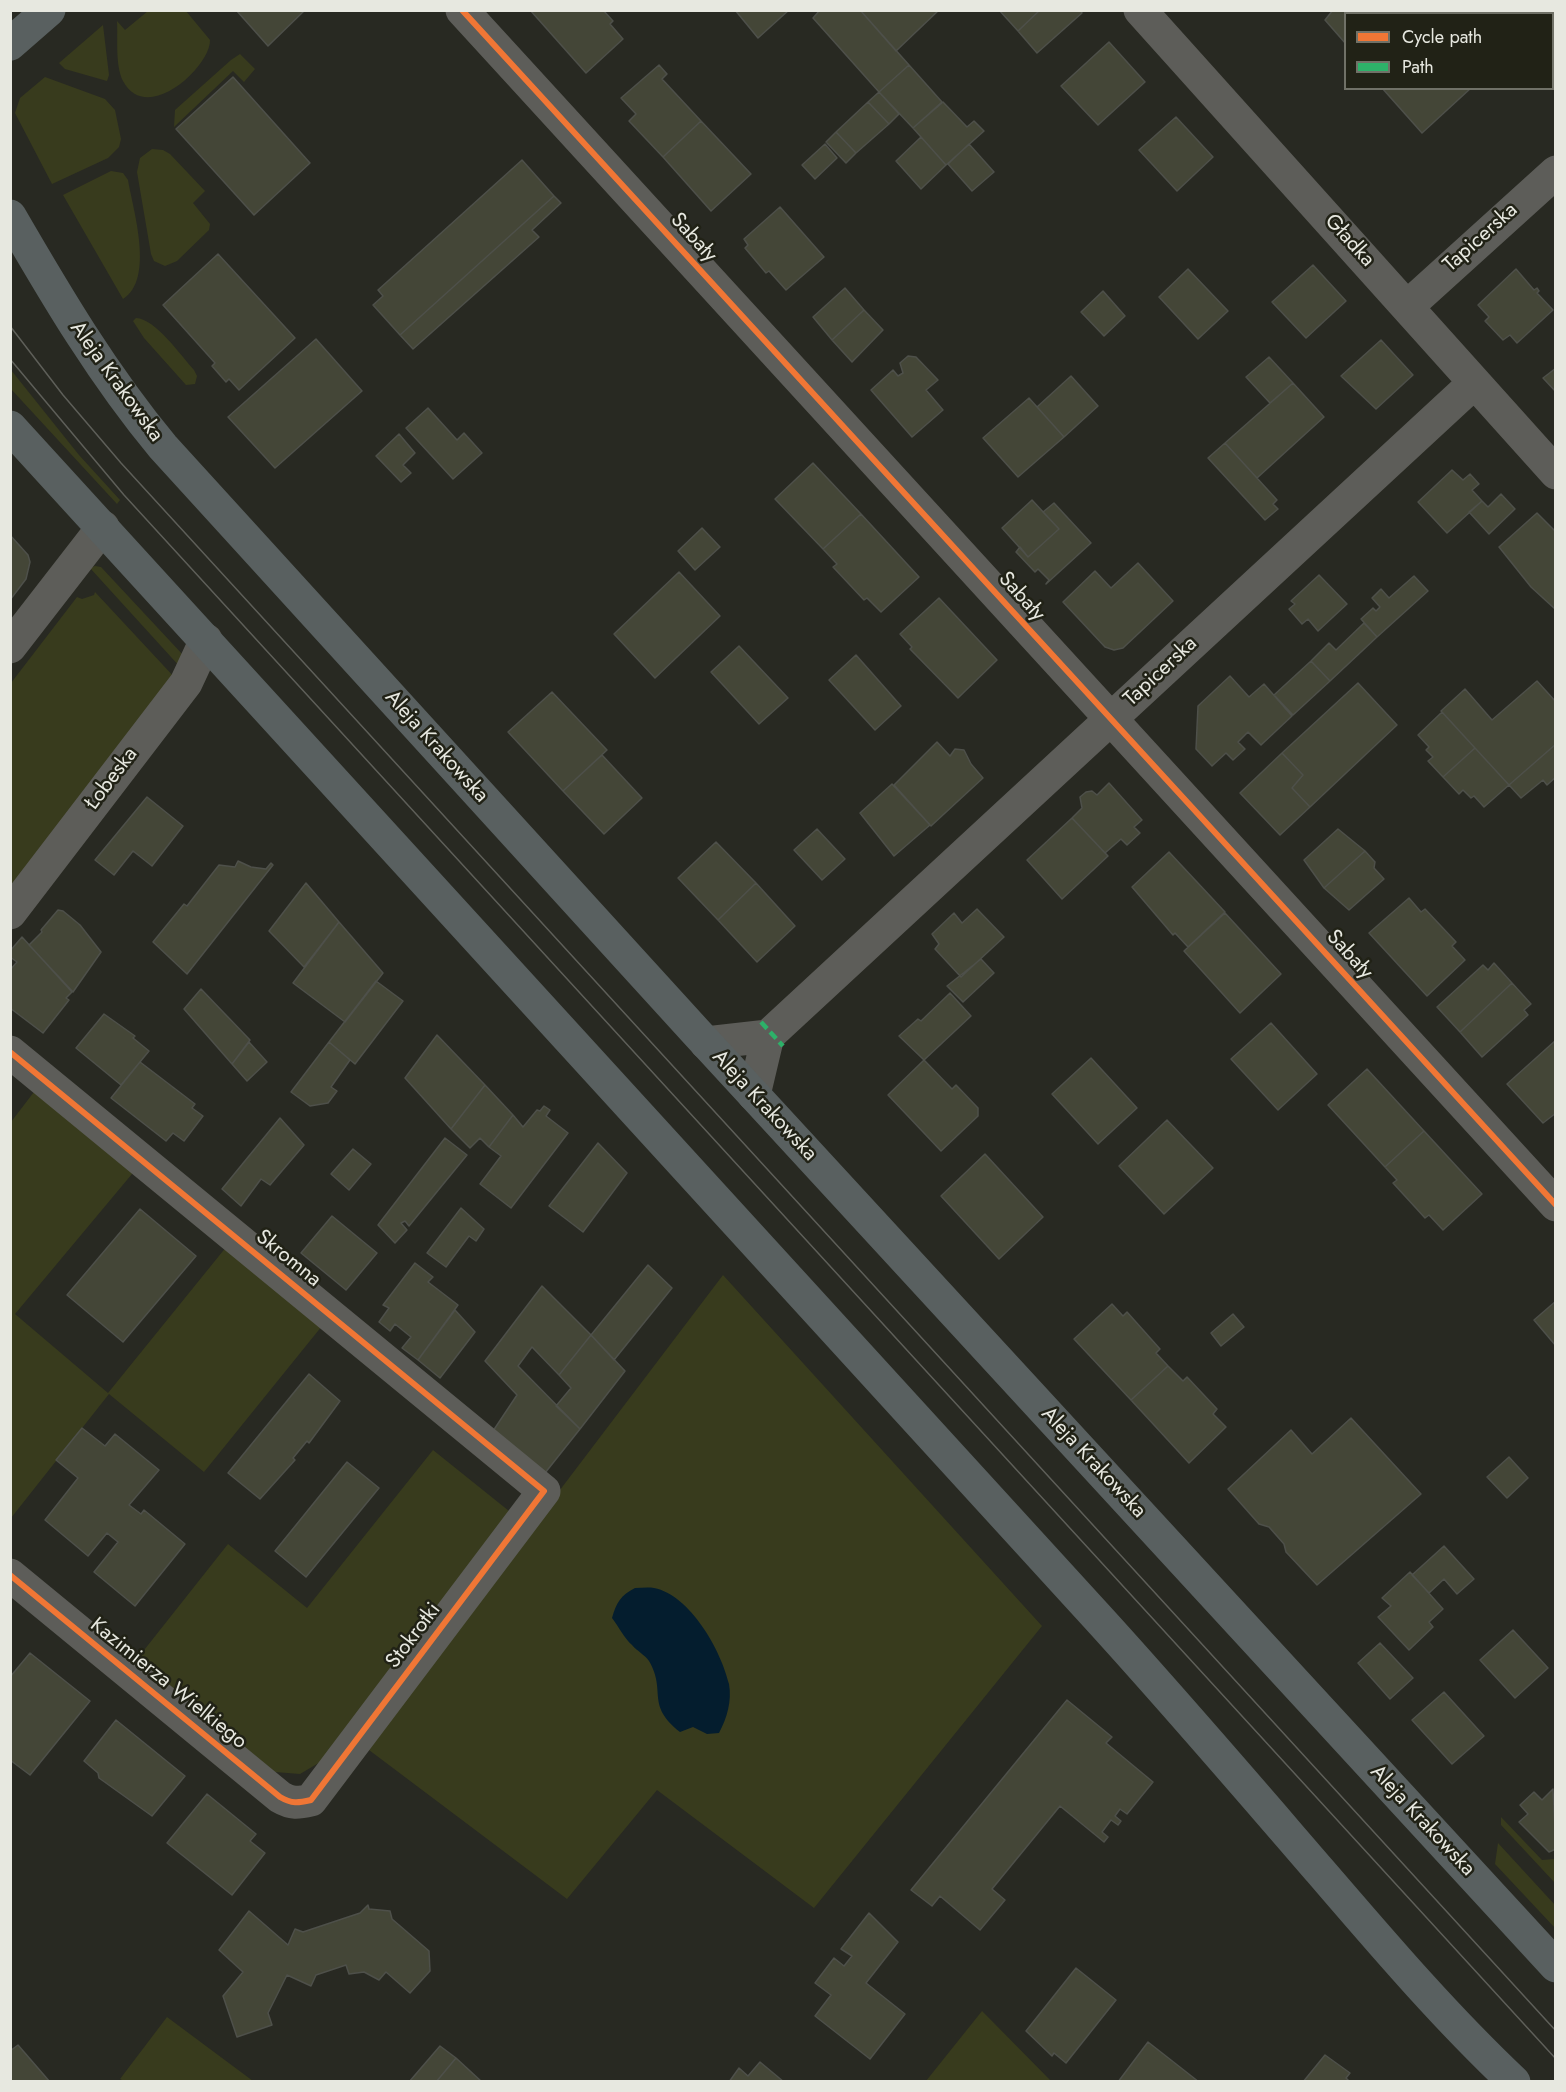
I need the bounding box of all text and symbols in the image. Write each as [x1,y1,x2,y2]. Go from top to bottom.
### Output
legend [1344,12,1554,90]
text: Cycle path [1402,24,1482,50]
text: Path [1402,54,1434,80]
street label: Tapicerska [1439,198,1523,278]
street label: Sabały [664,208,722,268]
street label: Gładka [1319,209,1379,273]
street label: Aleja Krakowska [64,317,168,447]
street label: Sabały [992,567,1050,627]
street label: Tapicerska [1119,632,1203,712]
street label: Aleja Krakowska [379,686,493,808]
street label: Łobeska [80,743,144,815]
street label: Sabały [1320,925,1378,985]
street label: Aleja Krakowska [706,1045,822,1167]
street label: Skromna [250,1225,326,1293]
street label: Aleja Krakowska [1035,1402,1151,1524]
street label: Stokrotki [381,1598,447,1674]
street label: Kazimierza Wielkiego [85,1613,251,1755]
street label: Aleja Krakowska [1364,1760,1480,1882]

